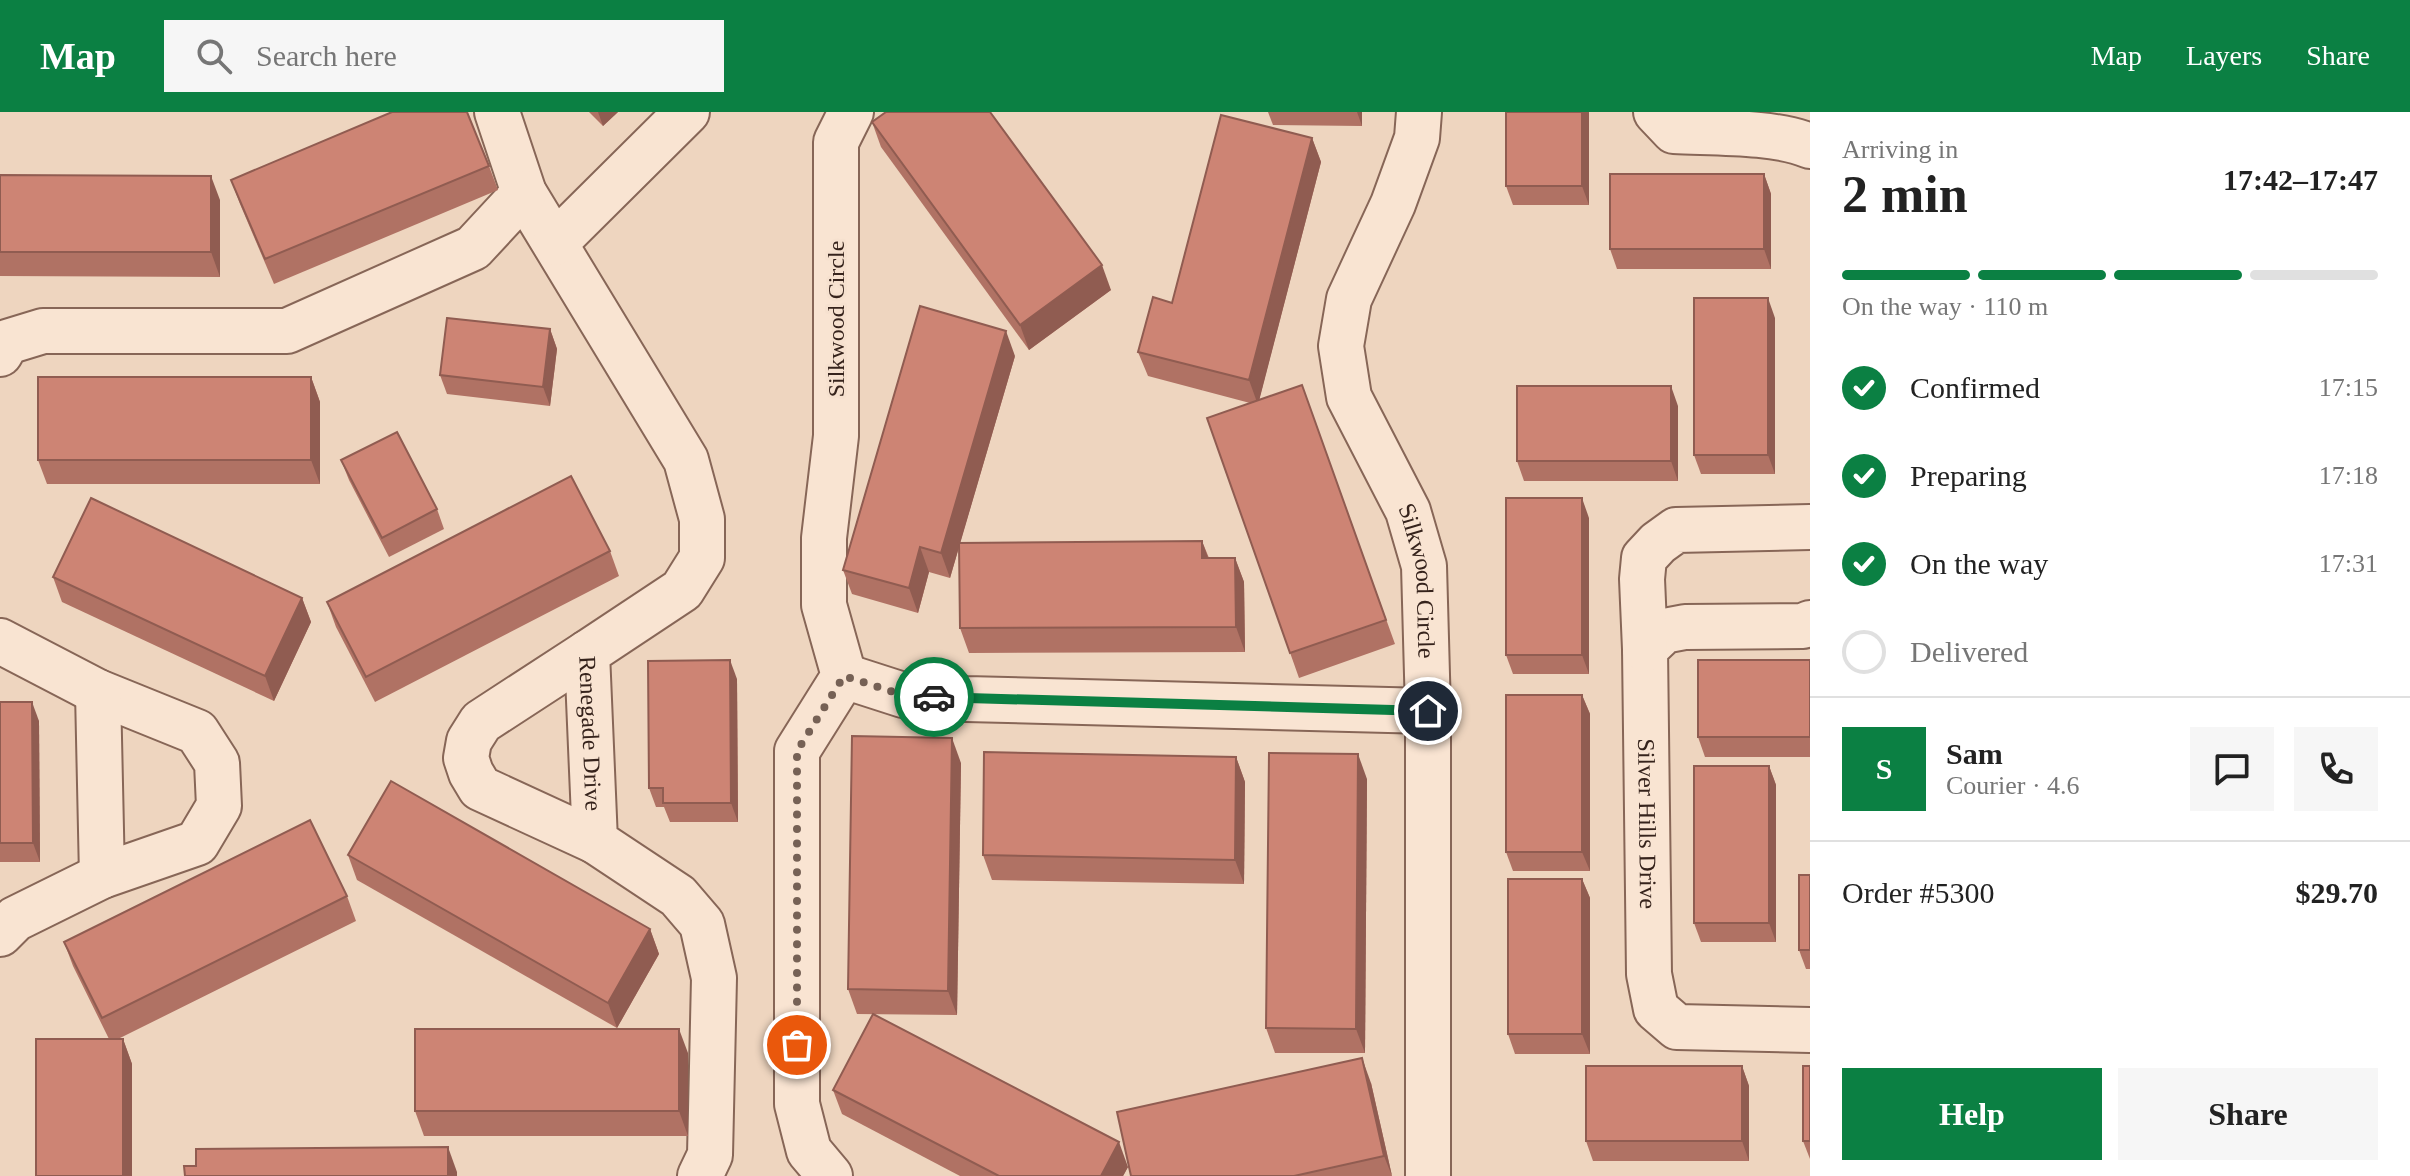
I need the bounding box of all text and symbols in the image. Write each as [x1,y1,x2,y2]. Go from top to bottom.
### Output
search box [164,20,724,92]
icon: search [192,34,236,78]
text: Map [40,35,116,77]
text: Search here [256,39,397,72]
text: Map [2091,40,2142,71]
text: Layers [2186,40,2262,71]
text: Share [2306,40,2370,71]
text: Arriving in [1842,135,1958,164]
text: 17:42–17:47 [2223,163,2378,196]
text: 2 min [1842,166,1968,223]
street label: Silkwood Circle [823,241,849,397]
text: On the way · 110 m [1842,292,2048,321]
icon: check [1842,366,1886,410]
text: Confirmed [1910,371,2040,404]
text: 17:15 [2319,373,2378,402]
icon: check [1842,454,1886,498]
text: Preparing [1910,459,2027,492]
text: 17:18 [2319,461,2378,490]
street label: Silkwood Circle [1393,499,1440,659]
icon: check [1842,542,1886,586]
text: On the way [1910,547,2048,580]
text: 17:31 [2319,549,2378,578]
text: Delivered [1910,635,2028,668]
street label: Renegade Drive [574,655,607,812]
courier [894,657,974,737]
icon: car [912,675,956,719]
pin [1394,677,1462,745]
icon: home [1406,689,1450,733]
button: chat [2190,727,2274,811]
button: phone [2294,727,2378,811]
text: Sam [1946,737,2003,770]
street label: Silver Hills Drive [1633,738,1661,909]
text: S [1876,752,1892,785]
text: Courier · 4.6 [1946,771,2080,800]
text: Order #5300 [1842,876,1994,909]
text: $29.70 [2296,876,2378,909]
pin [763,1011,831,1079]
icon: bag [775,1023,819,1067]
button: Help [1842,1068,2102,1160]
button: Share [2118,1068,2378,1160]

